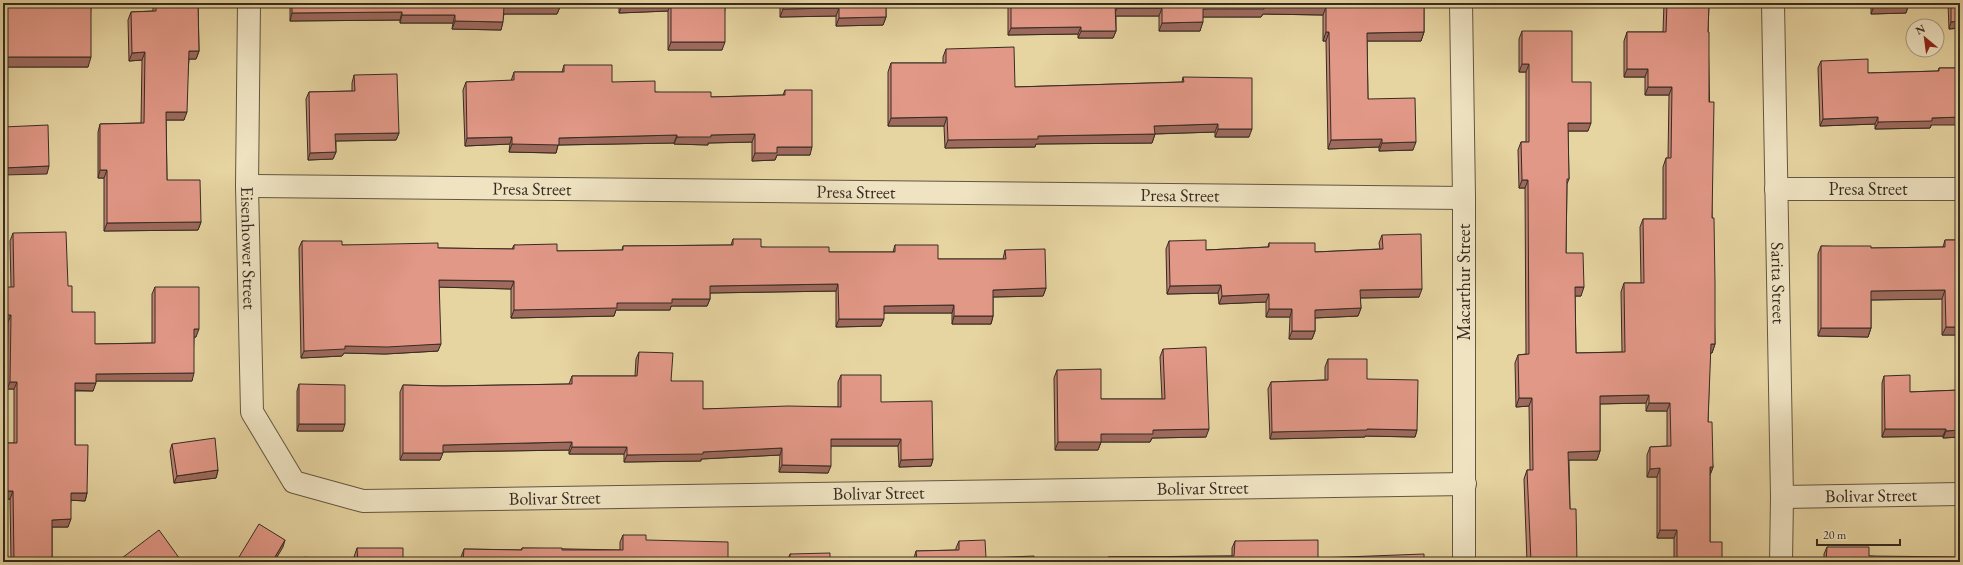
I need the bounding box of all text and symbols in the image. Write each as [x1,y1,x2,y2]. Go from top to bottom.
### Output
north arrow [1905,18,1945,58]
text: N [1913,21,1928,38]
street label: Presa Street [492,176,572,200]
street label: Presa Street [1828,177,1908,200]
street label: Presa Street [816,180,896,203]
street label: Presa Street [1140,183,1220,207]
street label: Eisenhower Street [236,186,262,310]
street label: Macarthur Street [1452,223,1475,340]
street label: Sarita Street [1766,242,1791,325]
street label: Bolivar Street [1156,475,1249,500]
street label: Bolivar Street [832,480,925,505]
street label: Bolivar Street [1825,483,1918,507]
street label: Bolivar Street [509,485,601,510]
scale bar [1817,521,1900,547]
text: 20 m [1823,527,1847,543]

